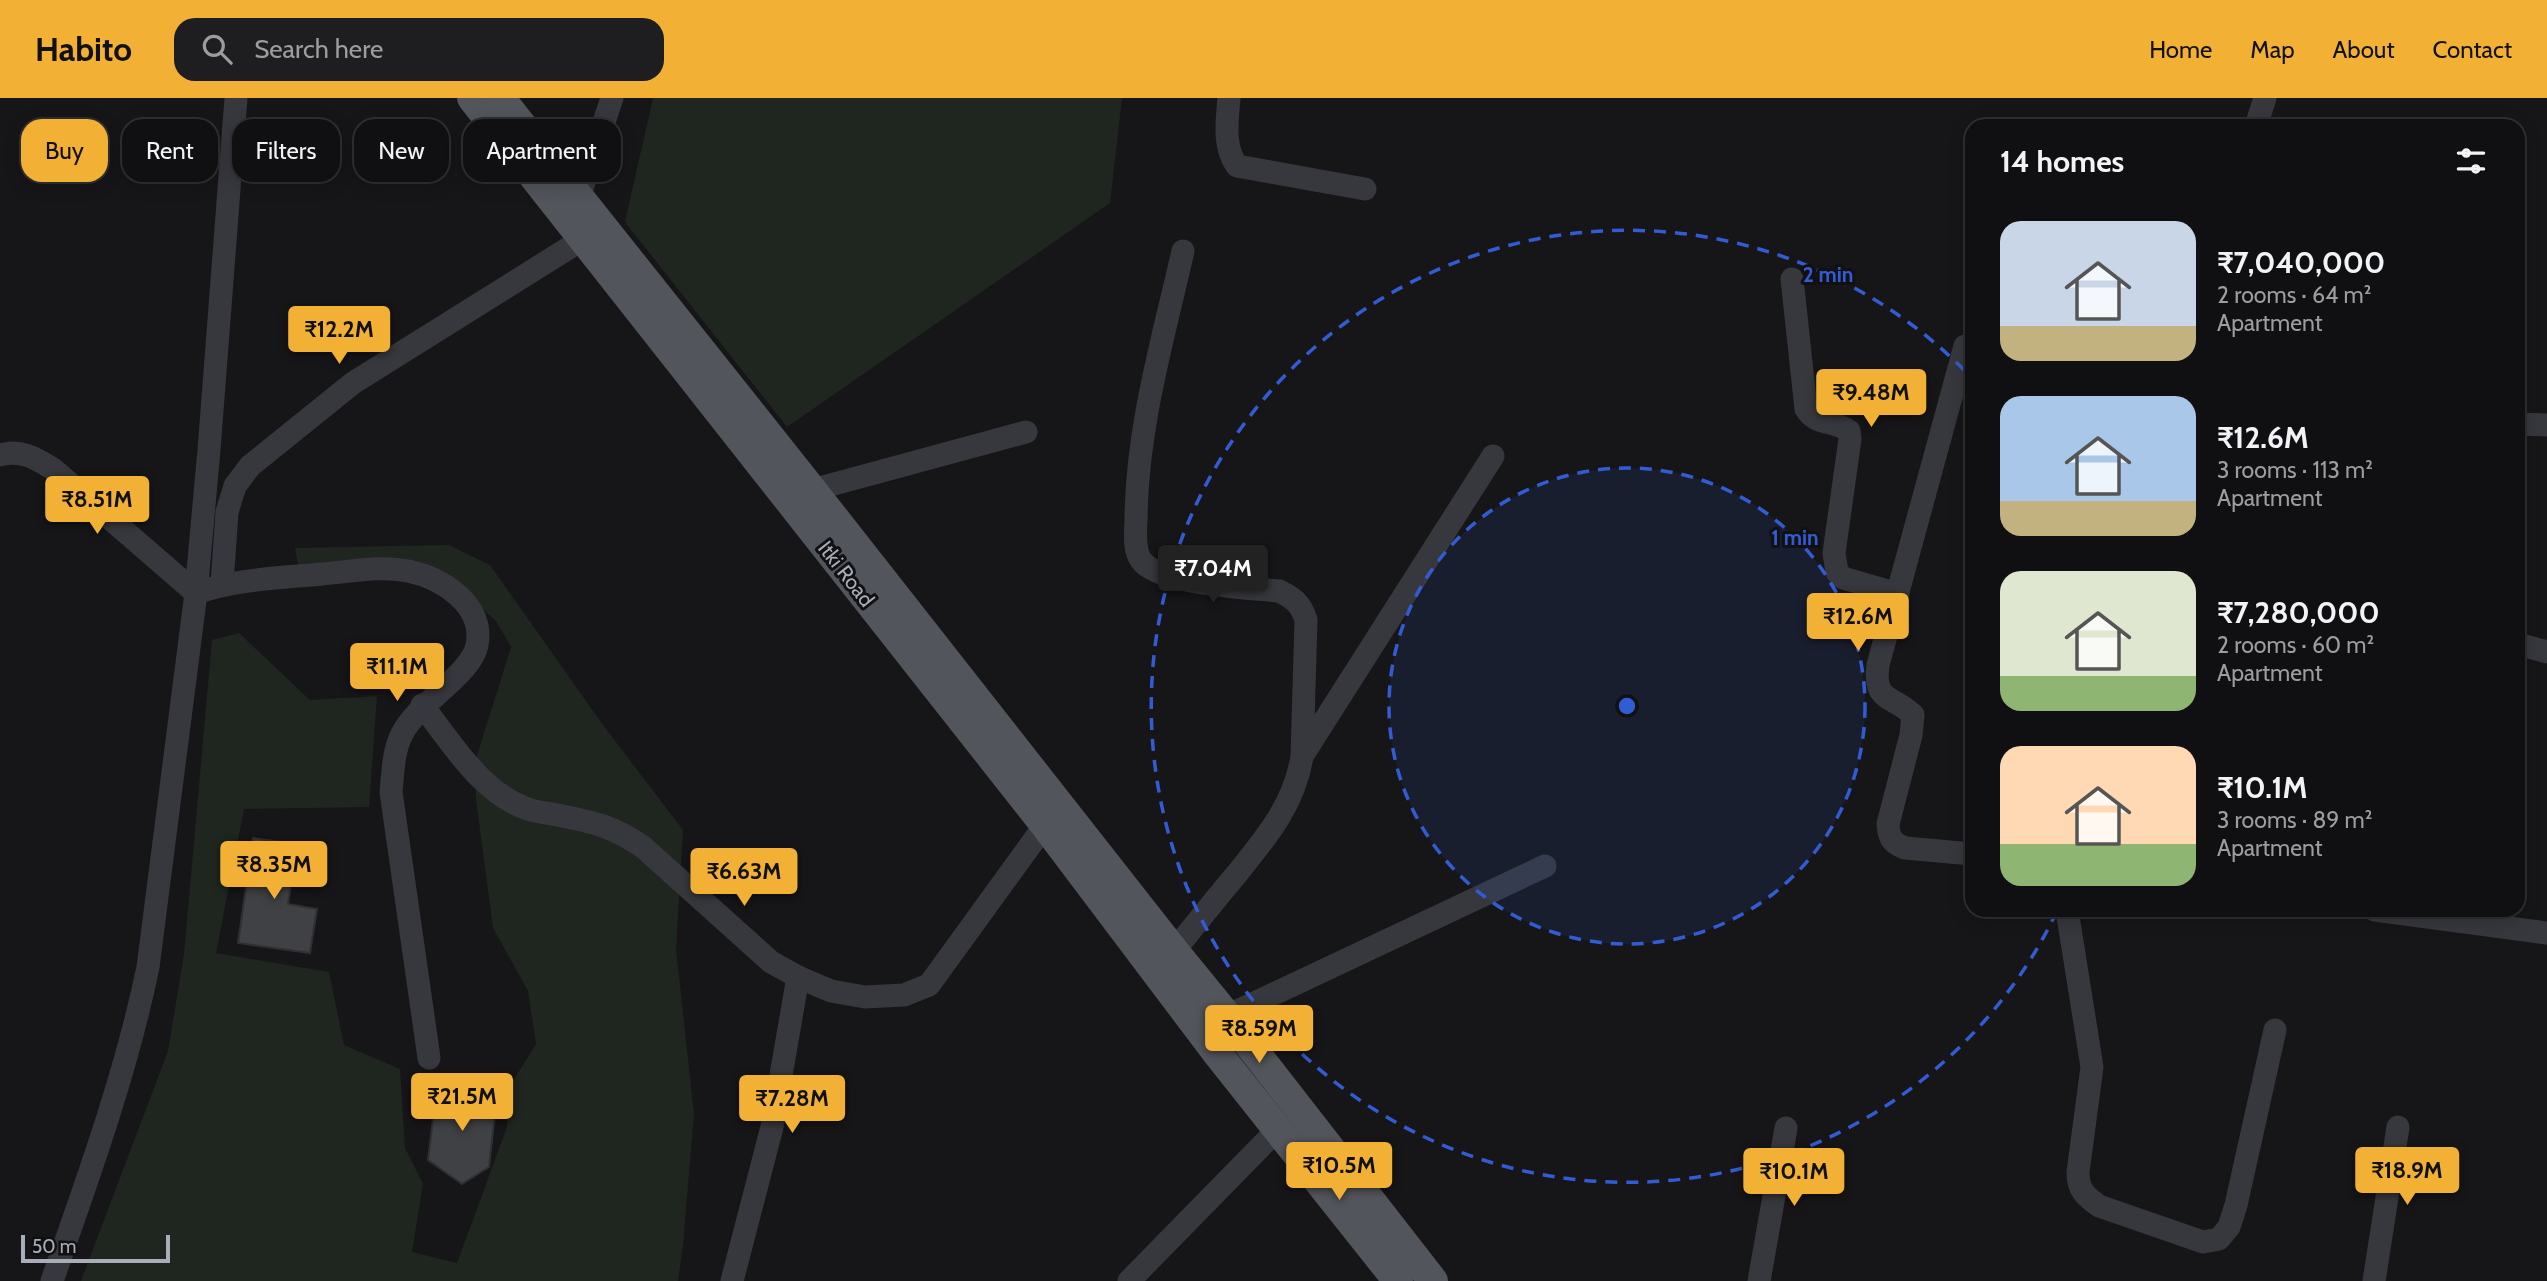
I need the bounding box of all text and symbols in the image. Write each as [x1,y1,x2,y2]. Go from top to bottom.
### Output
search box [174,18,664,81]
text: Habito [35,29,132,69]
icon: search [198,30,236,68]
text: Search here [254,33,383,65]
text: Home [2149,35,2212,64]
text: Map [2250,35,2295,64]
text: About [2333,35,2395,64]
text: Contact [2433,35,2512,64]
chip: Buy [21,119,108,182]
chip: Rent [122,119,218,182]
chip: Filters [232,119,340,182]
chip: New [354,119,449,182]
chip: Apartment [463,119,621,182]
icon: filters [2452,142,2490,180]
text: 14 homes [2000,143,2124,180]
text: ₹7,040,000 [2217,244,2385,281]
icon: home [2056,249,2140,333]
text: 2 min [1803,262,1853,287]
text: 2 rooms · 64 m² [2217,281,2371,309]
pin: ₹12.2M [282,306,396,366]
text: Apartment [2217,309,2322,337]
text: ₹12.2M [304,315,374,343]
pin: ₹9.48M [1814,370,1928,429]
text: ₹9.48M [1832,378,1910,406]
text: ₹12.6M [2217,419,2309,456]
icon: home [2056,424,2140,508]
text: 3 rooms · 113 m² [2217,456,2373,484]
pin: ₹8.51M [40,476,154,536]
text: Apartment [2217,484,2322,512]
text: ₹8.51M [61,485,133,513]
text: 1 min [1771,525,1819,550]
street label: Itki Road [813,536,880,611]
pin: ₹7.04M [1156,546,1270,605]
text: ₹7.04M [1174,554,1252,582]
pin: ₹12.6M [1801,594,1915,653]
text: ₹7,280,000 [2217,594,2380,631]
icon: home [2056,599,2140,683]
text: ₹12.6M [1823,602,1893,630]
text: 2 rooms · 60 m² [2217,631,2374,659]
pin: ₹11.1M [340,644,454,703]
text: ₹11.1M [366,652,428,680]
text: Apartment [2217,659,2322,687]
centre of rings [1615,694,1639,718]
text: ₹10.1M [2217,769,2307,806]
icon: home [2056,774,2140,858]
text: 3 rooms · 89 m² [2217,806,2372,834]
text: Apartment [2217,834,2322,862]
pin: ₹8.35M [217,842,331,901]
pin: ₹6.63M [687,848,801,908]
text: ₹8.35M [236,850,312,878]
text: ₹6.63M [706,857,782,885]
pin: ₹8.59M [1202,1006,1316,1065]
text: ₹8.59M [1221,1014,1297,1042]
pin: ₹21.5M [405,1074,519,1133]
pin: ₹7.28M [735,1076,849,1135]
text: ₹21.5M [427,1082,497,1110]
text: ₹7.28M [755,1084,829,1112]
pin: ₹10.5M [1282,1142,1396,1202]
pin: ₹10.1M [1737,1148,1851,1208]
pin: ₹18.9M [2350,1148,2464,1207]
text: ₹10.5M [1302,1151,1376,1179]
text: ₹18.9M [2371,1156,2443,1184]
text: ₹10.1M [1759,1157,1829,1185]
scale bar [21,1232,170,1264]
text: 50 m [32,1235,76,1258]

